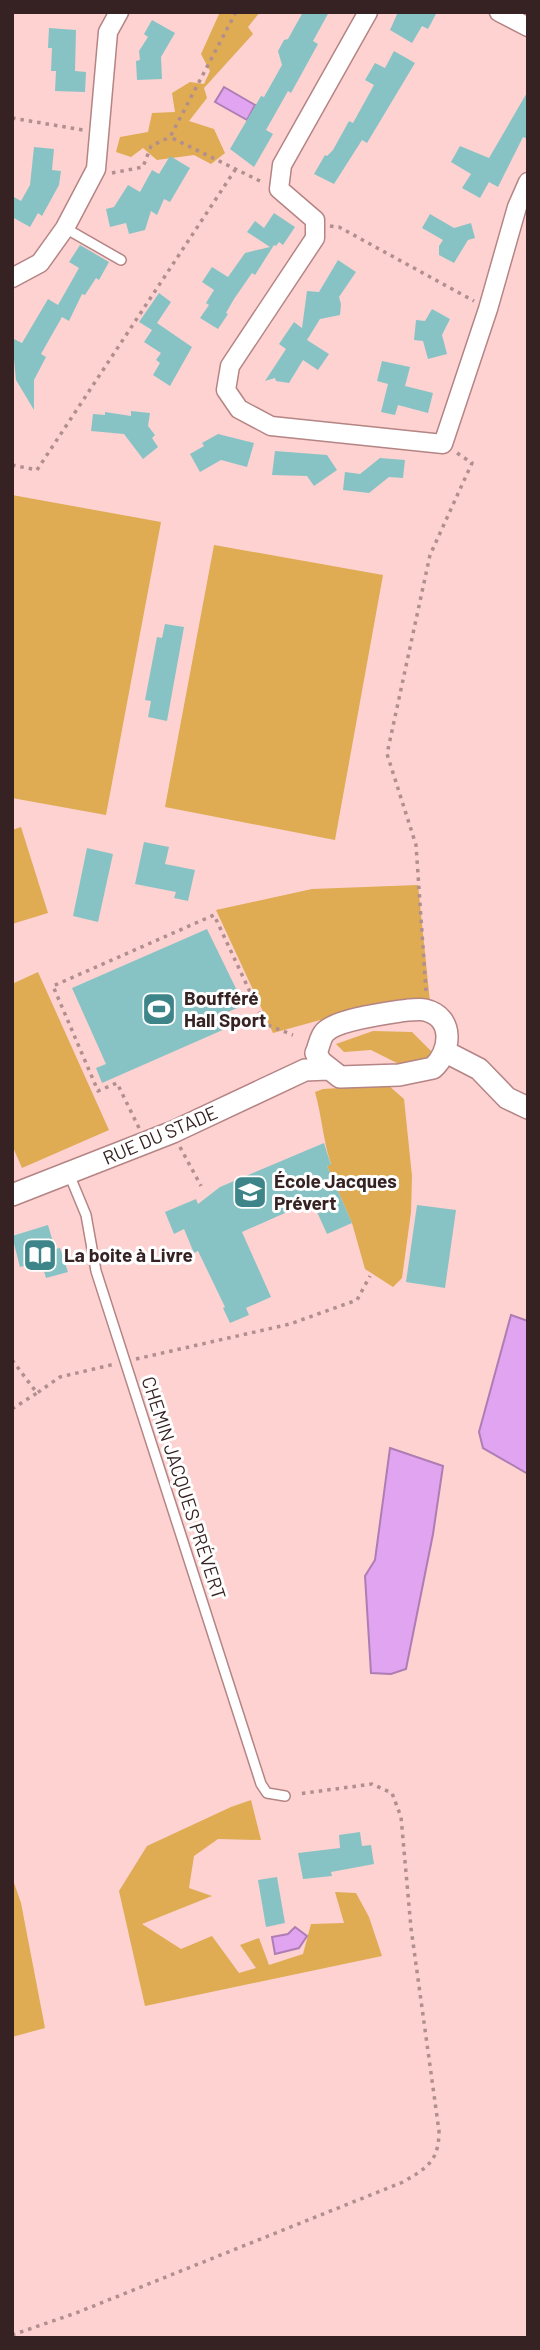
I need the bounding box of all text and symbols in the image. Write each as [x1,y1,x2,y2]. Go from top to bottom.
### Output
place label: Boufféré Hall Sport [184,986,266,1031]
sports icon: Boufféré Hall Sport [140,990,178,1028]
street label: RUE DU STADE [99,1100,221,1169]
place label: École Jacques Prévert [274,1169,397,1214]
school or university icon: École Jacques Prévert [231,1173,269,1211]
library icon: La boite à Livre [21,1236,59,1274]
place label: La boite à Livre [64,1243,193,1266]
street label: CHEMIN JACQUES PRÉVERT [138,1373,231,1602]

